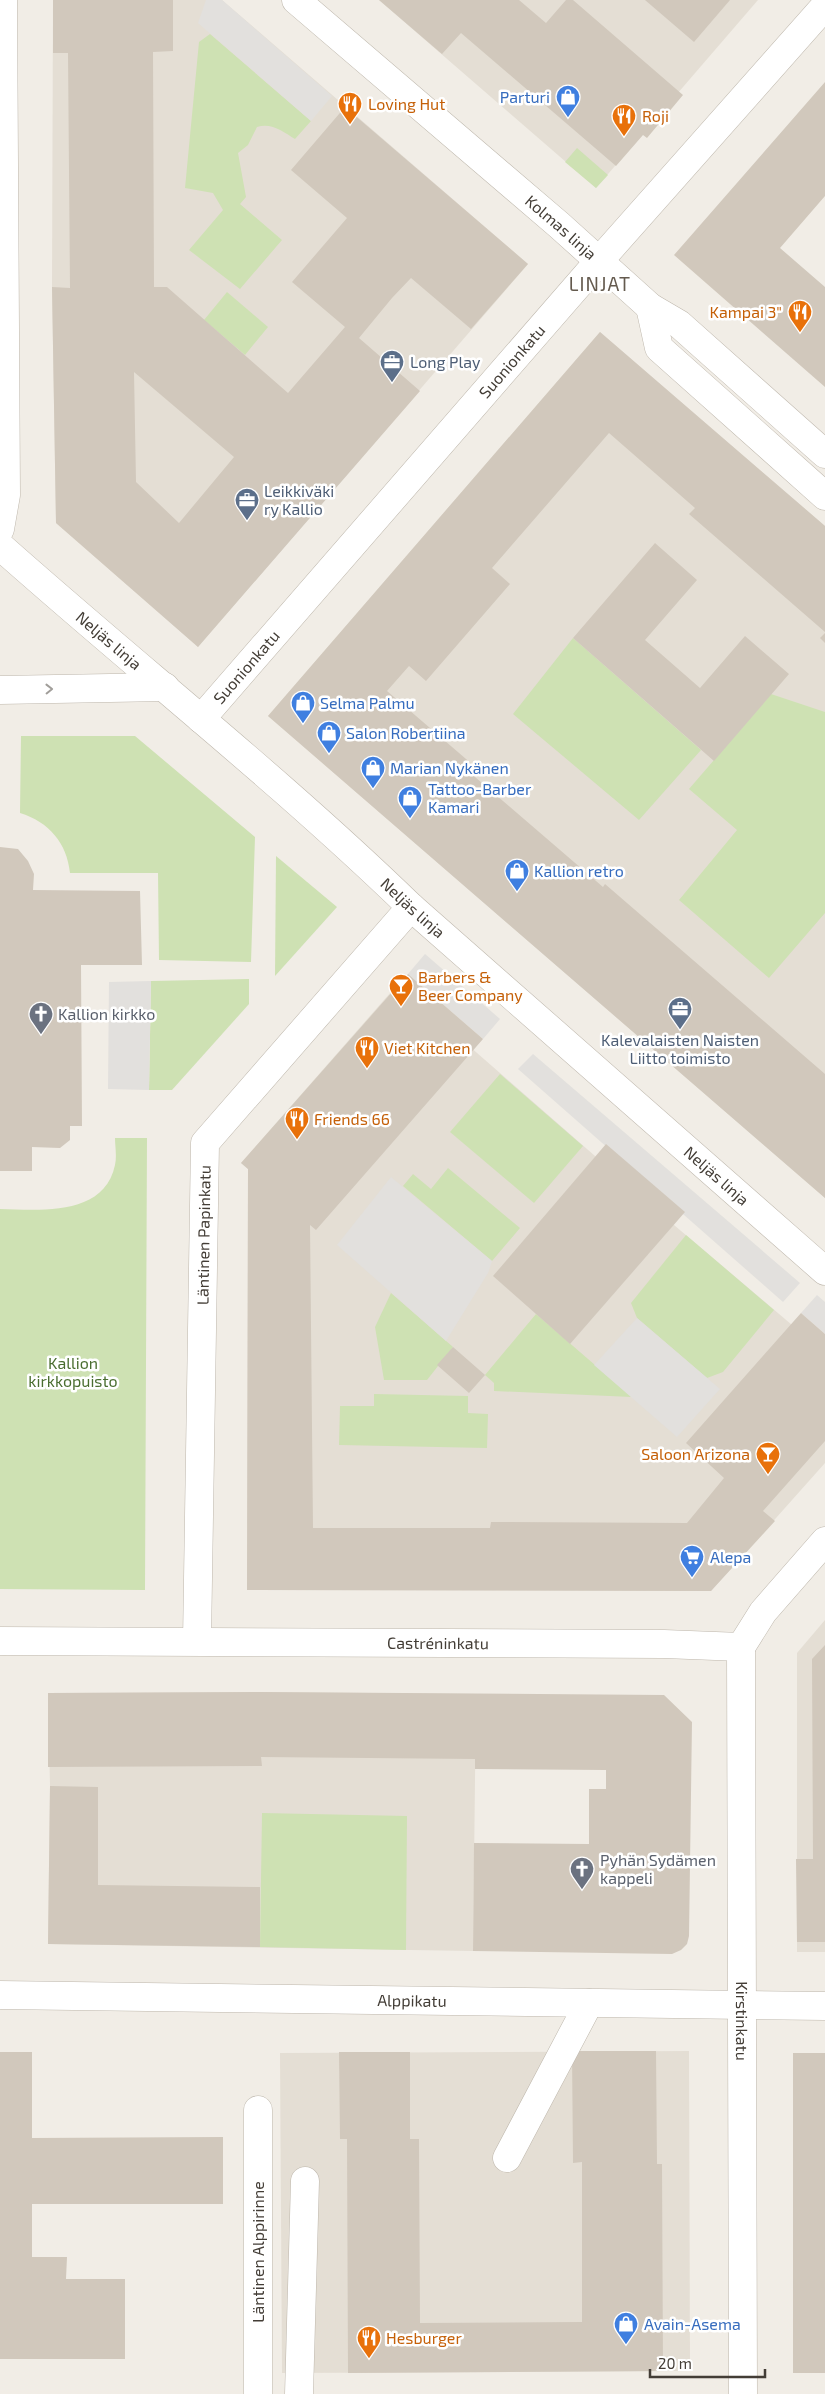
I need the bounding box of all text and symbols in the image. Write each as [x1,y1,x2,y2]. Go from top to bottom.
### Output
shop icon: Parturi [555,84,581,118]
place label: Parturi [500,87,550,106]
restaurant icon: Loving Hut [337,91,363,125]
place label: Loving Hut [368,94,445,113]
restaurant icon: Roji [611,103,637,137]
place label: Roji [642,106,669,126]
street label: Kolmas linja [522,191,601,263]
district label: LINJAT [569,272,631,295]
restaurant icon: Kampai 3" [787,299,813,333]
place label: Kampai 3" [710,302,782,321]
street label: Suonionkatu [475,320,549,401]
office icon: Long Play [379,349,405,383]
place label: Long Play [410,352,481,371]
place label: Leikkiväki ry Kallio [264,481,334,518]
office icon: Leikkiväki ry Kallio [234,487,260,521]
street label: Neljäs linja [72,607,146,673]
street label: Suonionkatu [209,626,283,707]
one-way arrow [45,684,53,694]
shop icon: Selma Palmu [290,690,316,724]
place label: Selma Palmu [320,693,415,712]
shop icon: Salon Robertiina [316,720,342,754]
place label: Salon Robertiina [346,723,466,742]
shop icon: Marian Nykänen [360,755,386,789]
place label: Marian Nykänen [390,758,509,777]
place label: Tattoo-Barber Kamari [428,779,532,816]
shop icon: Tattoo-Barber Kamari [397,785,423,819]
shop icon: Kallion retro [504,858,530,892]
place label: Kallion retro [534,861,624,880]
street label: Neljäs linja [377,873,449,941]
place label: Barbers & Beer Company [418,967,523,1004]
bar icon: Barbers & Beer Company [388,973,414,1007]
office icon: Kalevalaisten Naisten Liitto toimisto [667,996,693,1030]
church icon: Kallion kirkko [28,1001,54,1035]
place label: Kallion kirkko [58,1004,155,1023]
place label: Kalevalaisten Naisten Liitto toimisto [601,1030,759,1067]
restaurant icon: Viet Kitchen [354,1035,380,1069]
place label: Viet Kitchen [384,1038,471,1057]
restaurant icon: Friends 66 [284,1106,310,1140]
place label: Friends 66 [314,1109,390,1128]
street label: Neljäs linja [681,1142,753,1209]
street label: Läntinen Papinkatu [192,1165,214,1305]
park label: Kallion kirkkopuisto [28,1353,118,1390]
bar icon: Saloon Arizona [755,1441,781,1475]
place label: Saloon Arizona [641,1444,750,1463]
supermarket icon: Alepa [679,1544,705,1578]
place label: Alepa [710,1547,751,1566]
street label: Castréninkatu [387,1633,489,1652]
place label: Pyhän Sydämen kappeli [600,1850,716,1887]
church icon: Pyhän Sydämen kappeli [569,1856,595,1890]
street label: Kirstinkatu [733,1981,752,2061]
street label: Alppikatu [377,1990,447,2010]
street label: Läntinen Alppirinne [248,2181,267,2323]
shop icon: Avain-Asema [613,2311,639,2345]
place label: Avain-Asema [644,2314,741,2333]
restaurant icon: Hesburger [356,2325,382,2359]
place label: Hesburger [386,2328,462,2347]
scale bar [650,2346,765,2378]
text: 20 m [658,2354,692,2372]

